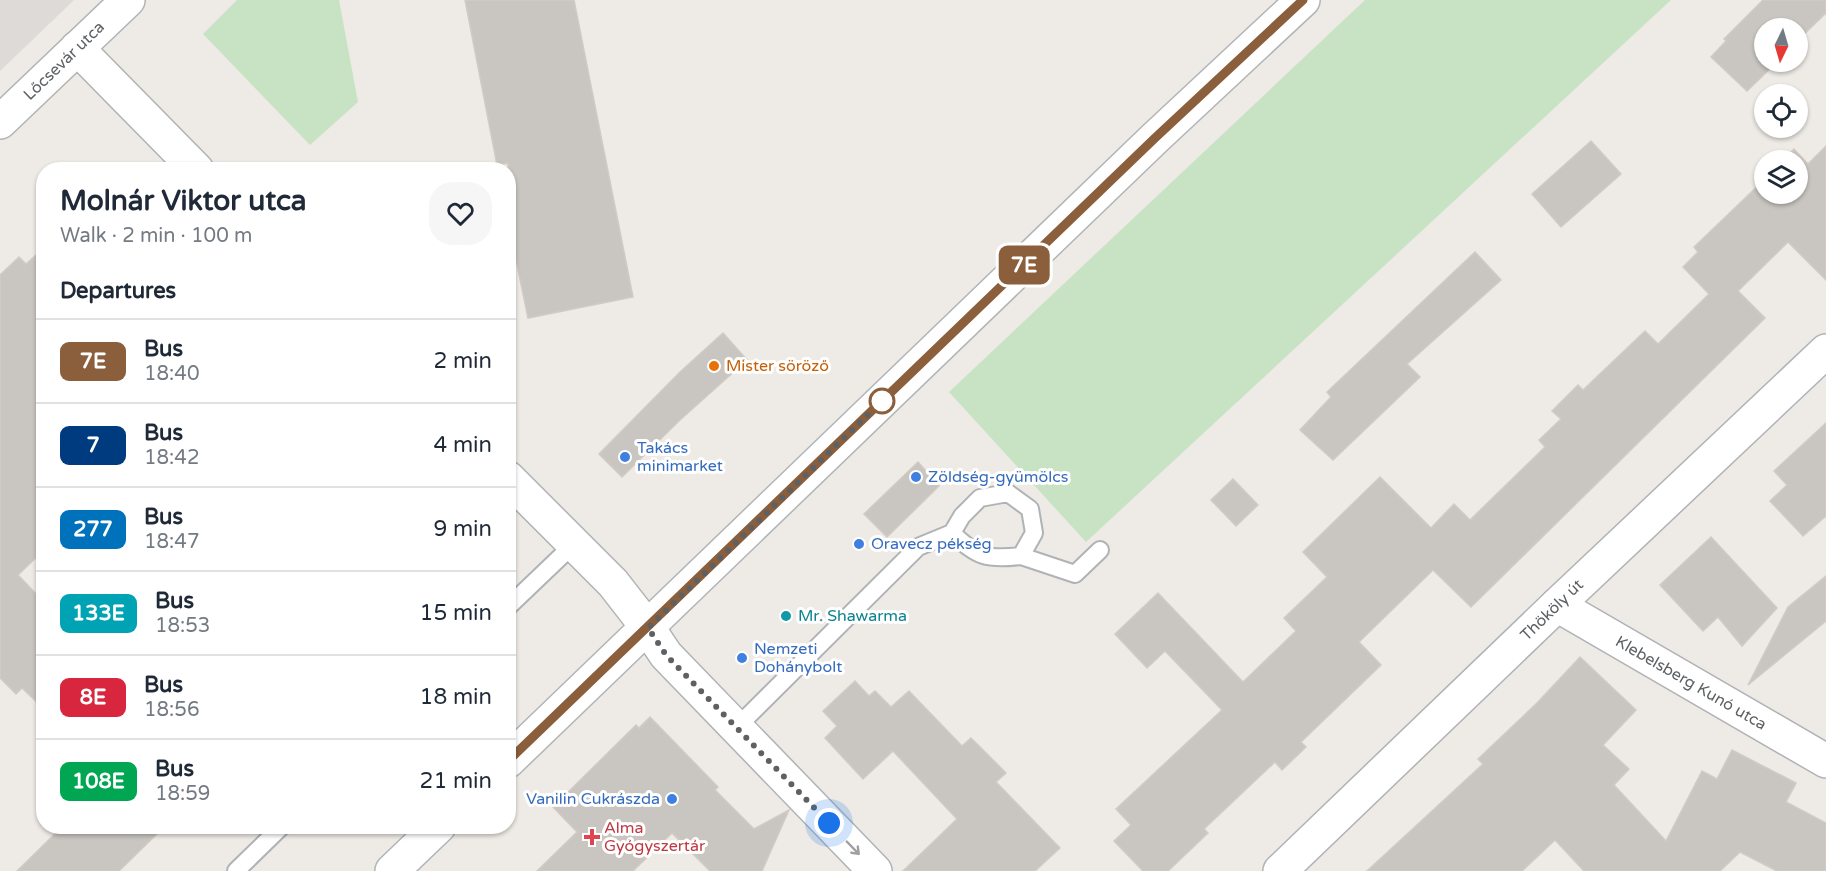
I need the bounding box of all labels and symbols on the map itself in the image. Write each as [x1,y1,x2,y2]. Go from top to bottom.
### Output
street label: Lőcsevár utca [19,17,109,105]
north arrow [1754,18,1808,72]
line badge: 7E [997,246,1051,284]
place label: Mister söröző [726,356,829,376]
marker: Mister söröző [707,359,721,373]
unlabelled marker [869,388,895,414]
place label: Takács minimarket [637,438,723,476]
marker: Takács minimarket [618,450,632,464]
place label: Zöldség-gyümölcs [928,467,1068,487]
marker: Zöldség-gyümölcs [909,470,923,484]
place label: Oravecz pékség [871,534,992,554]
marker: Oravecz pékség [852,537,866,551]
street label: Thököly út [1516,575,1588,645]
place label: Mr. Shawarma [798,606,907,626]
marker: Mr. Shawarma [779,609,793,623]
street label: Klebelsberg Kunó utca [1612,632,1770,734]
place label: Nemzeti Dohánybolt [754,639,842,677]
marker: Nemzeti Dohánybolt [735,651,749,665]
place label: Vanilin Cukrászda [526,789,660,809]
marker: Vanilin Cukrászda [665,792,679,806]
your location [814,808,844,838]
place label: Alma Gyógyszertár [604,818,706,856]
marker: Alma Gyógyszertár [585,830,599,844]
one-way arrow [846,840,860,855]

